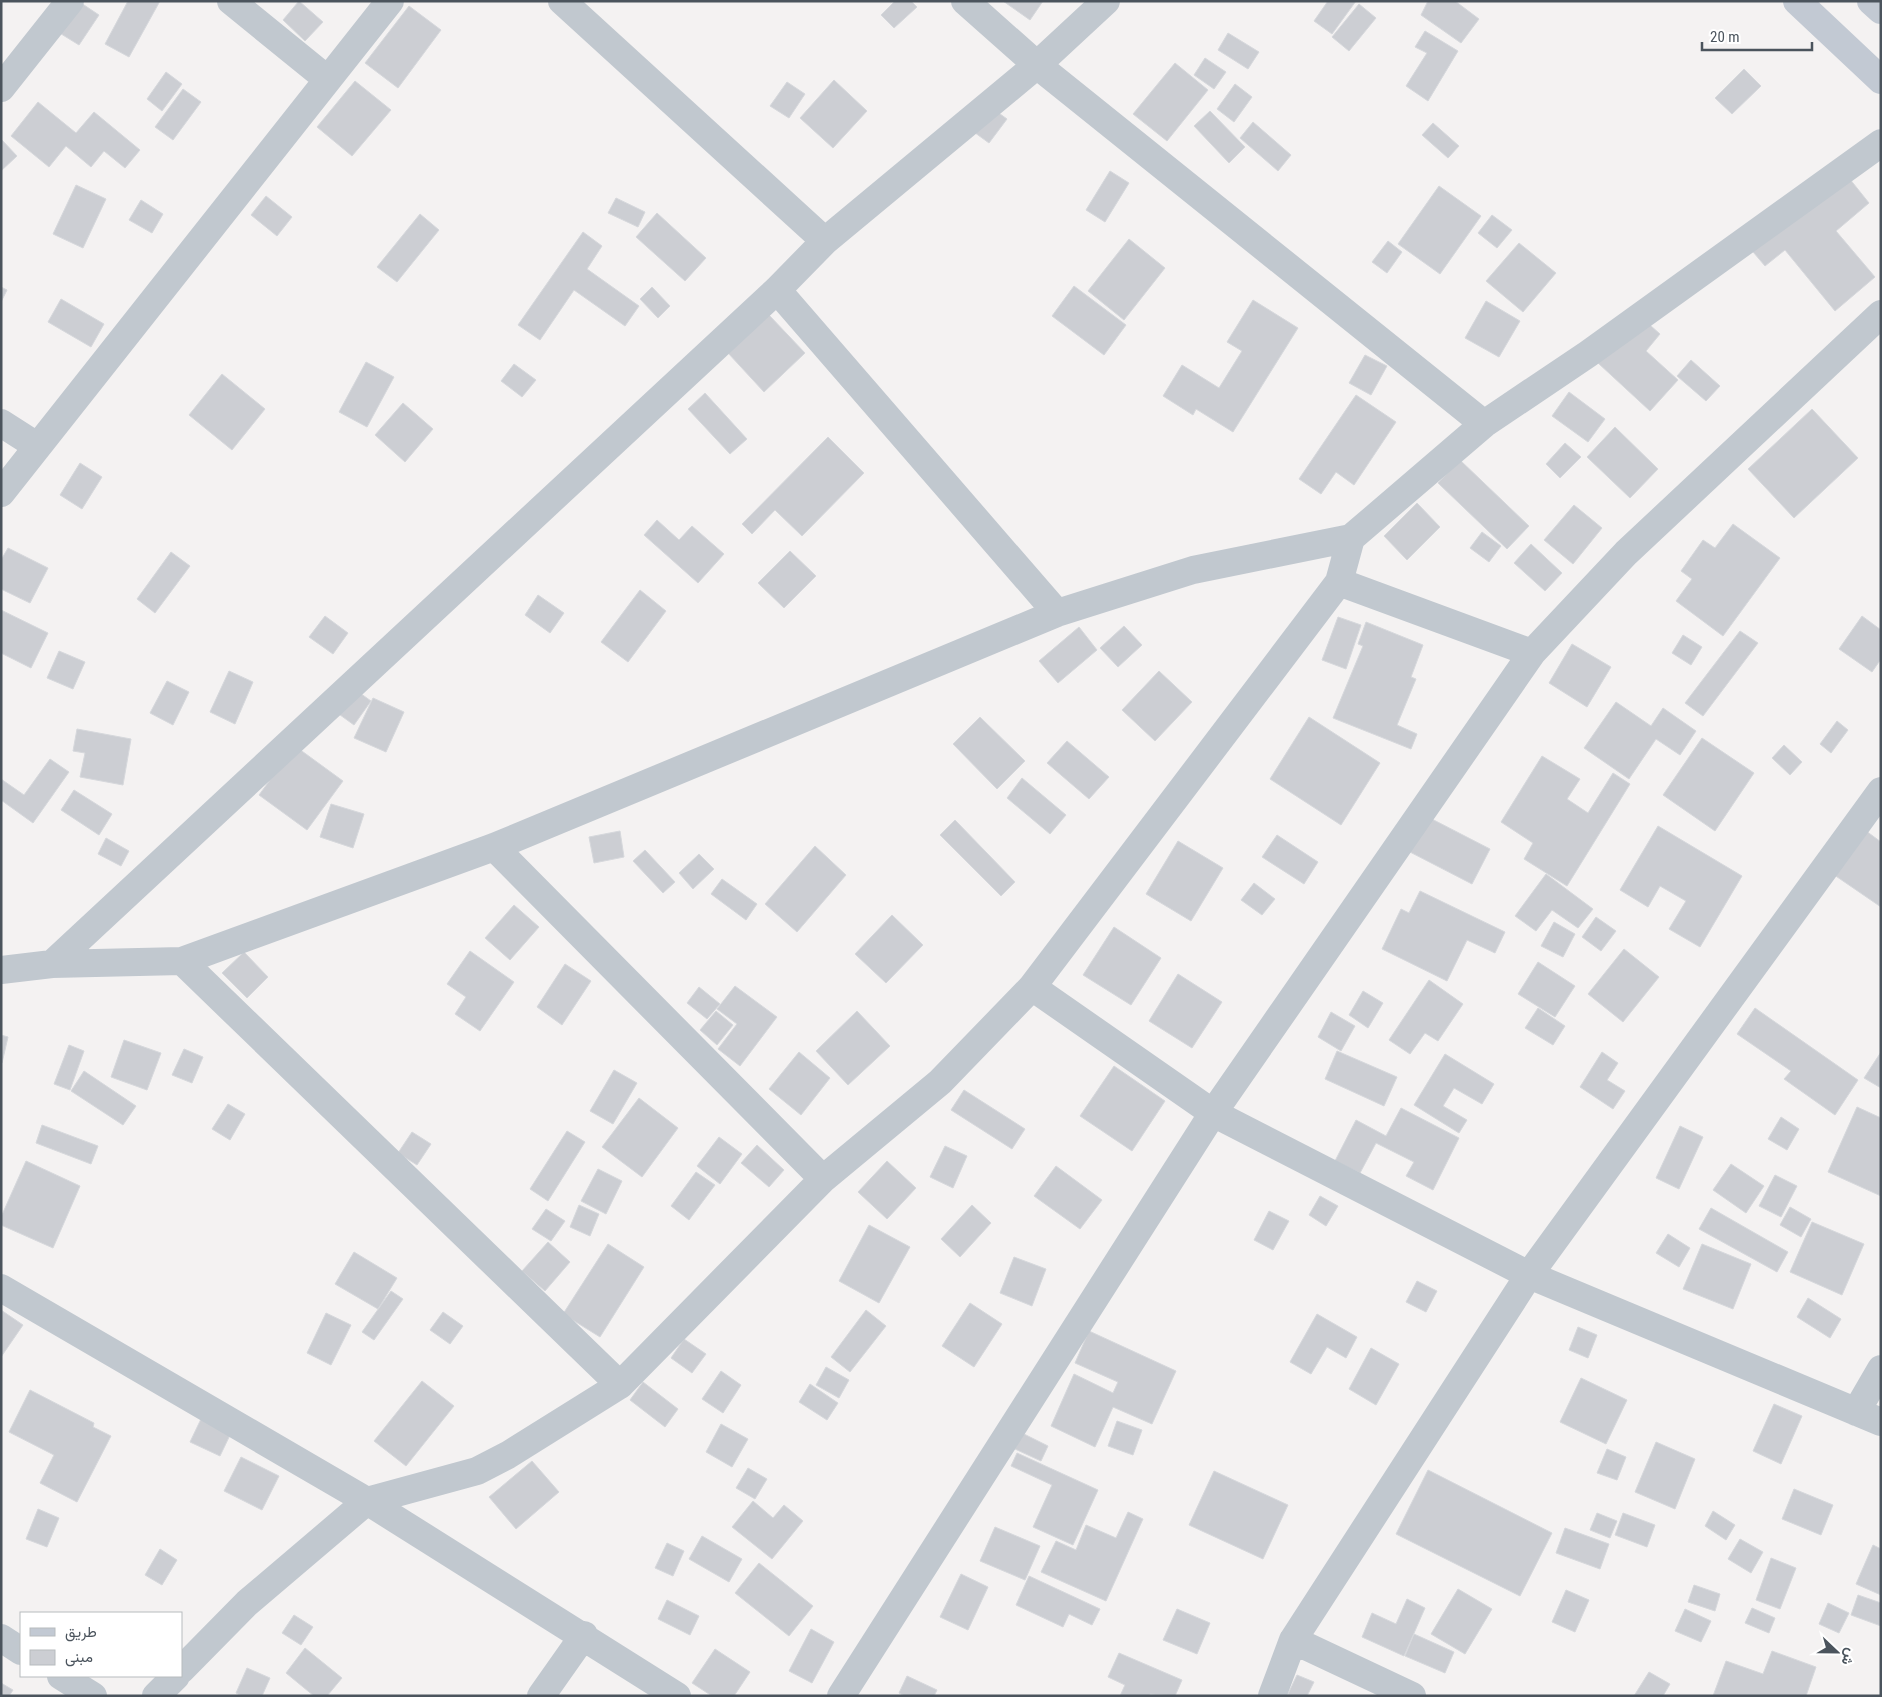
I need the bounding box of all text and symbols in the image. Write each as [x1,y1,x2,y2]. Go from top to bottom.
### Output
scale bar [1702,20,1812,52]
text: 20 m [1710,28,1740,46]
legend [20,1612,182,1677]
text: طريق [65,1623,97,1642]
north arrow [1812,1627,1862,1677]
text: ش [1837,1646,1860,1668]
text: مبنى [65,1648,93,1667]

